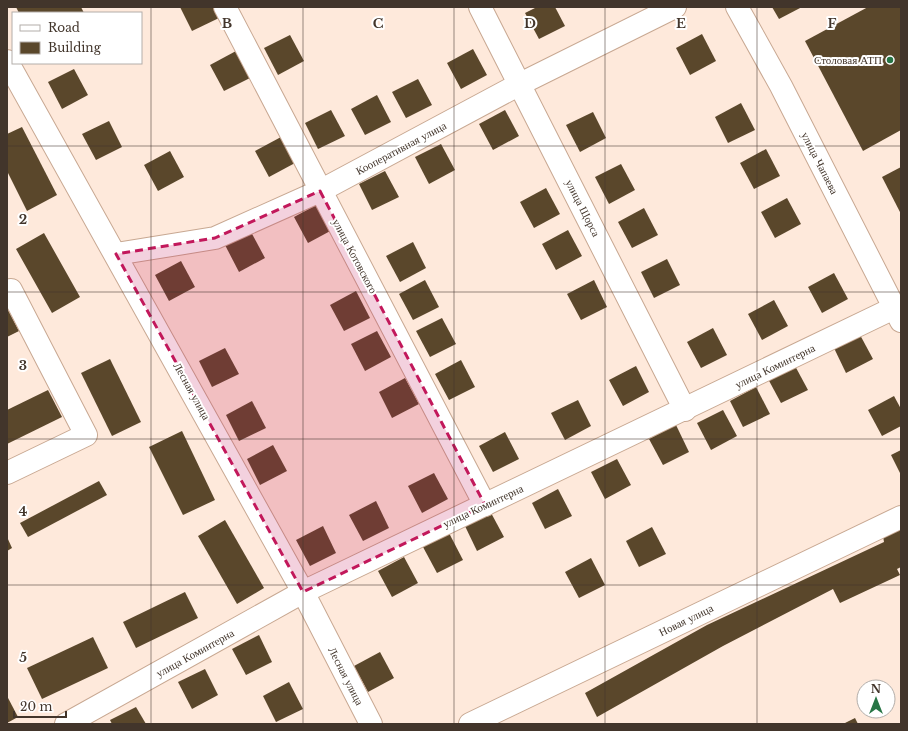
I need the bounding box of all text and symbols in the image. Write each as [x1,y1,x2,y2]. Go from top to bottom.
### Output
legend [12,12,142,64]
text: B [222,15,232,32]
text: C [373,15,384,32]
text: D [524,15,536,32]
text: E [676,15,686,32]
text: F [828,15,837,32]
text: Road [48,20,80,35]
text: Building [48,40,102,55]
place label: Столовая АТП [814,53,882,67]
marker: Столовая АТП [885,55,895,65]
street label: Кооперативная улица [353,118,449,178]
street label: улица Чапаева [798,130,842,196]
street label: улица Щорса [563,177,603,239]
text: 2 [19,211,27,228]
street label: улица Котовского [329,216,381,296]
street label: улица Коминтерна [733,341,817,391]
text: 3 [19,357,27,374]
street label: Лесная улица [170,360,214,422]
street label: улица Коминтерна [441,481,526,531]
text: 4 [19,503,28,520]
street label: Новая улица [657,601,716,639]
street label: улица Коминтерна [154,626,237,680]
street label: Лесная улица [325,644,367,708]
text: 5 [19,649,27,666]
north arrow [856,679,896,719]
text: N [871,682,882,696]
scale bar [14,693,66,719]
text: 20 m [20,699,52,714]

